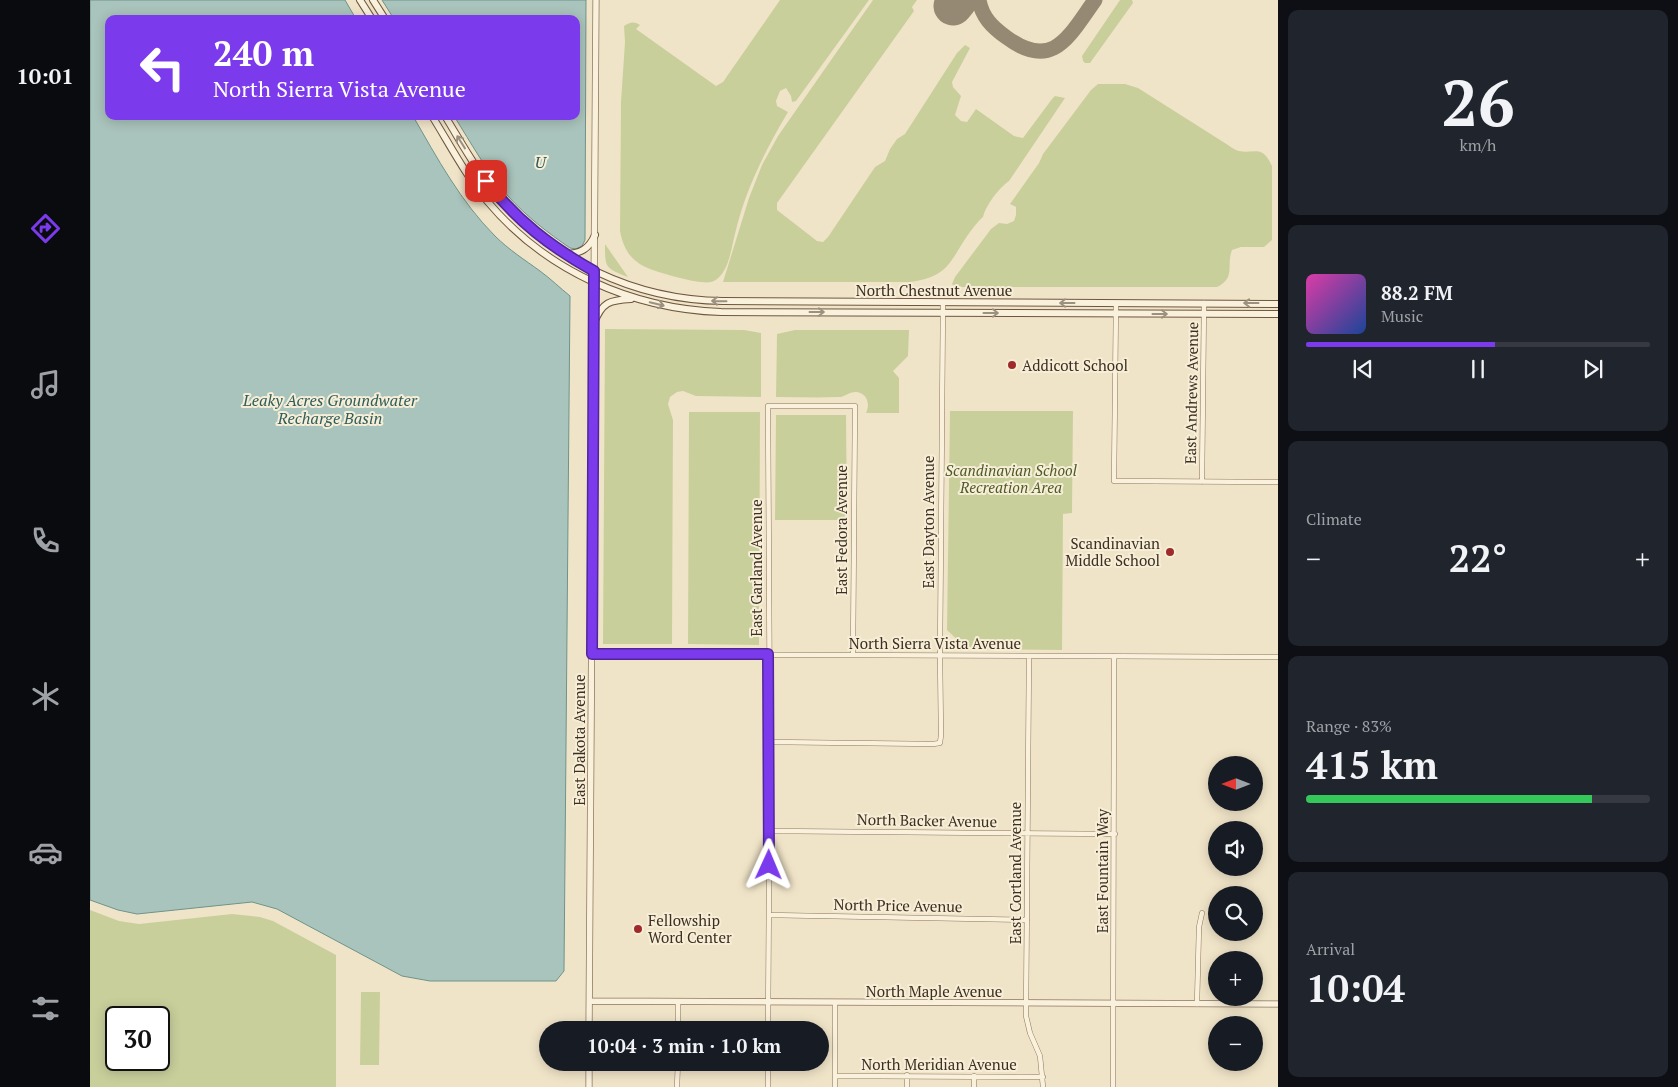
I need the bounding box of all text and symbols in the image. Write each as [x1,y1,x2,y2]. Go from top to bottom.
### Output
text: 240 m [213,30,314,76]
icon: left [130,35,195,100]
text: 26 [1441,58,1515,145]
text: 10:01 [16,61,74,90]
text: North Sierra Vista Avenue [213,74,466,103]
text: km/h [1460,134,1496,156]
one-way arrow [455,135,465,149]
water label: U [535,151,548,173]
pin [465,160,507,202]
icon: arrive [472,167,500,195]
icon: directions [28,211,63,246]
street label: North Chestnut Avenue [856,280,1012,300]
text: 88.2 FM [1381,280,1453,305]
one-way arrow [712,296,728,306]
one-way arrow [1060,298,1076,308]
one-way arrow [1244,299,1260,308]
one-way arrow [648,300,664,309]
text: Music [1381,305,1423,327]
one-way arrow [808,307,825,317]
one-way arrow [983,308,999,318]
one-way arrow [1152,309,1168,319]
street label: East Andrews Avenue [1180,322,1202,464]
place label: Addicott School [1022,355,1128,375]
icon: previous [1349,355,1377,383]
icon: pause [1464,355,1492,383]
icon: next [1579,355,1607,383]
marker: Addicott School [1006,359,1018,371]
icon: music [28,367,63,402]
water label: Leaky Acres Groundwater Recharge Basin [242,389,418,429]
street label: East Dayton Avenue [918,455,938,589]
park label: Scandinavian School Recreation Area [945,460,1078,497]
street label: East Fedora Avenue [831,465,851,595]
street label: East Garland Avenue [746,499,766,637]
text: Climate [1306,508,1362,530]
icon: phone [28,523,63,558]
place label: Scandinavian Middle School [1065,533,1160,570]
text: 22° [1449,533,1507,583]
text: − [1306,540,1321,577]
text: + [1635,540,1650,577]
marker: Scandinavian Middle School [1164,546,1176,558]
street label: North Sierra Vista Avenue [849,633,1021,653]
street label: East Dakota Avenue [569,674,589,806]
icon: climate [28,679,63,714]
text: Range · 83% [1306,715,1392,737]
text: 415 km [1306,740,1438,790]
north arrow [1208,756,1262,811]
map controls [1208,756,1263,1071]
street label: East Cortland Avenue [1005,802,1025,944]
street label: East Fountain Way [1092,808,1112,933]
street label: North Backer Avenue [857,809,997,831]
button: sound [1208,821,1263,876]
icon: car [28,835,63,870]
position arrow [742,838,794,890]
button: search [1208,886,1263,941]
street label: North Price Avenue [833,894,963,916]
place label: Fellowship Word Center [648,910,732,947]
marker: Fellowship Word Center [632,923,644,935]
text: Arrival [1306,938,1355,960]
button: + [1208,951,1263,1006]
text: 10:04 [1306,963,1405,1013]
street label: North Maple Avenue [866,981,1002,1001]
icon: filters [28,991,63,1026]
speed limit sign: 30 [105,1006,170,1071]
button: − [1208,1016,1263,1071]
text: 10:04 · 3 min · 1.0 km [587,1033,781,1058]
street label: North Meridian Avenue [861,1054,1017,1074]

